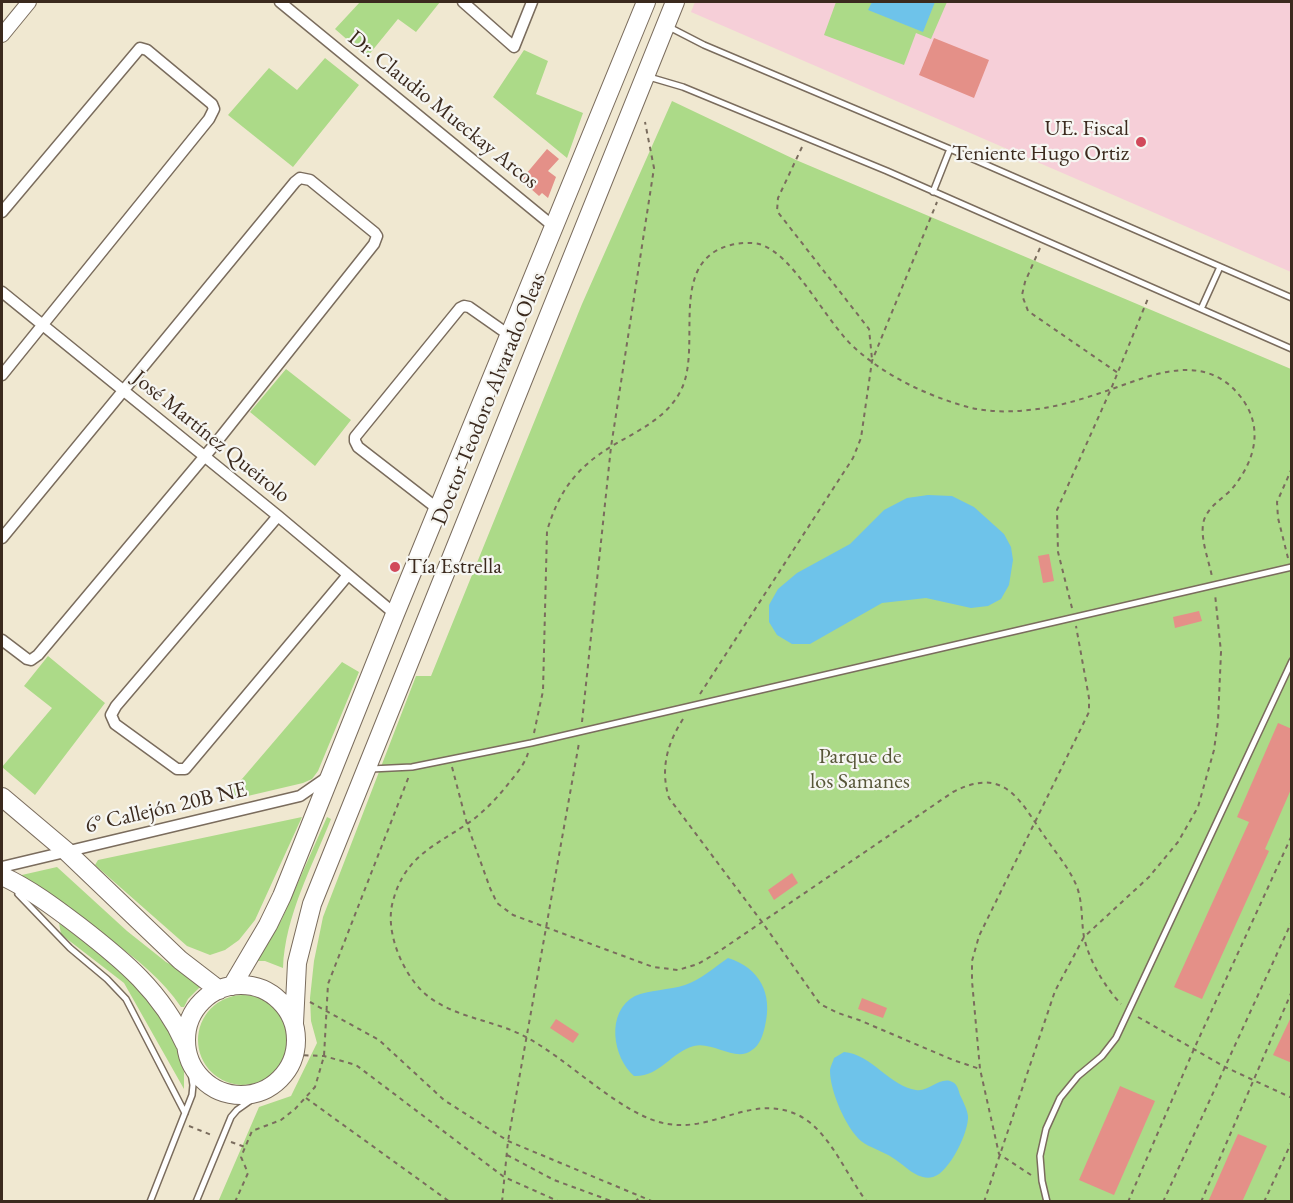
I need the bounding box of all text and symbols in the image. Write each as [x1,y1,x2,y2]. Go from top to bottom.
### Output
street label: Dr. Claudio Mueckay Arcos [343,25,543,195]
place label: UE. Fiscal Teniente Hugo Ortiz [952,116,1129,168]
marker: UE. Fiscal Teniente Hugo Ortiz [1134,135,1148,149]
street label: Doctor Teodoro Alvarado Oleas [426,269,552,529]
street label: José Martínez Queirolo [127,365,295,509]
place label: Tía Estrella [407,554,502,580]
marker: Tía Estrella [388,560,402,574]
park label: Parque de los Samanes [810,744,910,796]
street label: 6° Callejón 20B NE [83,777,249,839]

